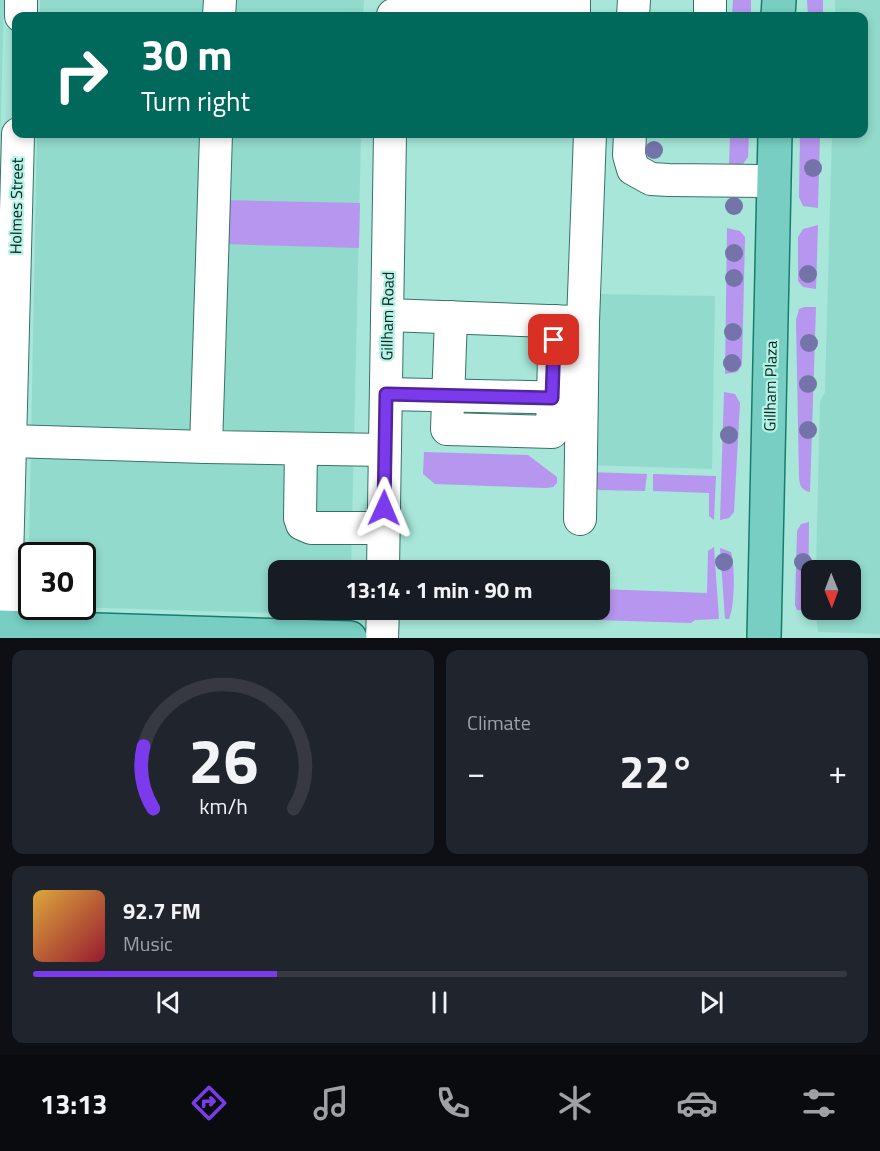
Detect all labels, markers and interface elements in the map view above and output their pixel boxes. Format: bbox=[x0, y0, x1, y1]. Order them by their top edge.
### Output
text: 30 m bbox=[141, 22, 233, 86]
icon: right bbox=[42, 36, 120, 114]
text: Turn right bbox=[141, 80, 250, 121]
street label: Holmes Street bbox=[3, 157, 29, 254]
street label: Gillham Road bbox=[374, 271, 400, 361]
pin bbox=[528, 314, 579, 365]
icon: arrive bbox=[537, 323, 570, 356]
street label: Gillham Plaza bbox=[757, 340, 783, 432]
position arrow bbox=[352, 476, 416, 540]
speed limit sign: 30 bbox=[18, 542, 96, 620]
north arrow bbox=[801, 560, 861, 620]
map controls bbox=[801, 560, 861, 620]
text: 13:14 · 1 min · 90 m bbox=[346, 573, 532, 607]
text: Climate bbox=[467, 707, 531, 738]
text: 26 bbox=[188, 712, 258, 807]
text: 22° bbox=[619, 737, 695, 805]
text: − bbox=[467, 747, 485, 797]
text: + bbox=[829, 747, 847, 797]
text: km/h bbox=[199, 790, 247, 822]
text: 92.7 FM bbox=[123, 894, 201, 928]
text: Music bbox=[123, 928, 173, 959]
icon: previous bbox=[152, 986, 185, 1019]
icon: pause bbox=[423, 986, 456, 1019]
icon: next bbox=[695, 986, 728, 1019]
icon: directions bbox=[188, 1082, 230, 1124]
icon: music bbox=[310, 1082, 352, 1124]
icon: phone bbox=[432, 1082, 474, 1124]
icon: climate bbox=[554, 1082, 596, 1124]
icon: car bbox=[676, 1082, 718, 1124]
icon: filters bbox=[798, 1082, 840, 1124]
text: 13:13 bbox=[40, 1083, 107, 1124]

